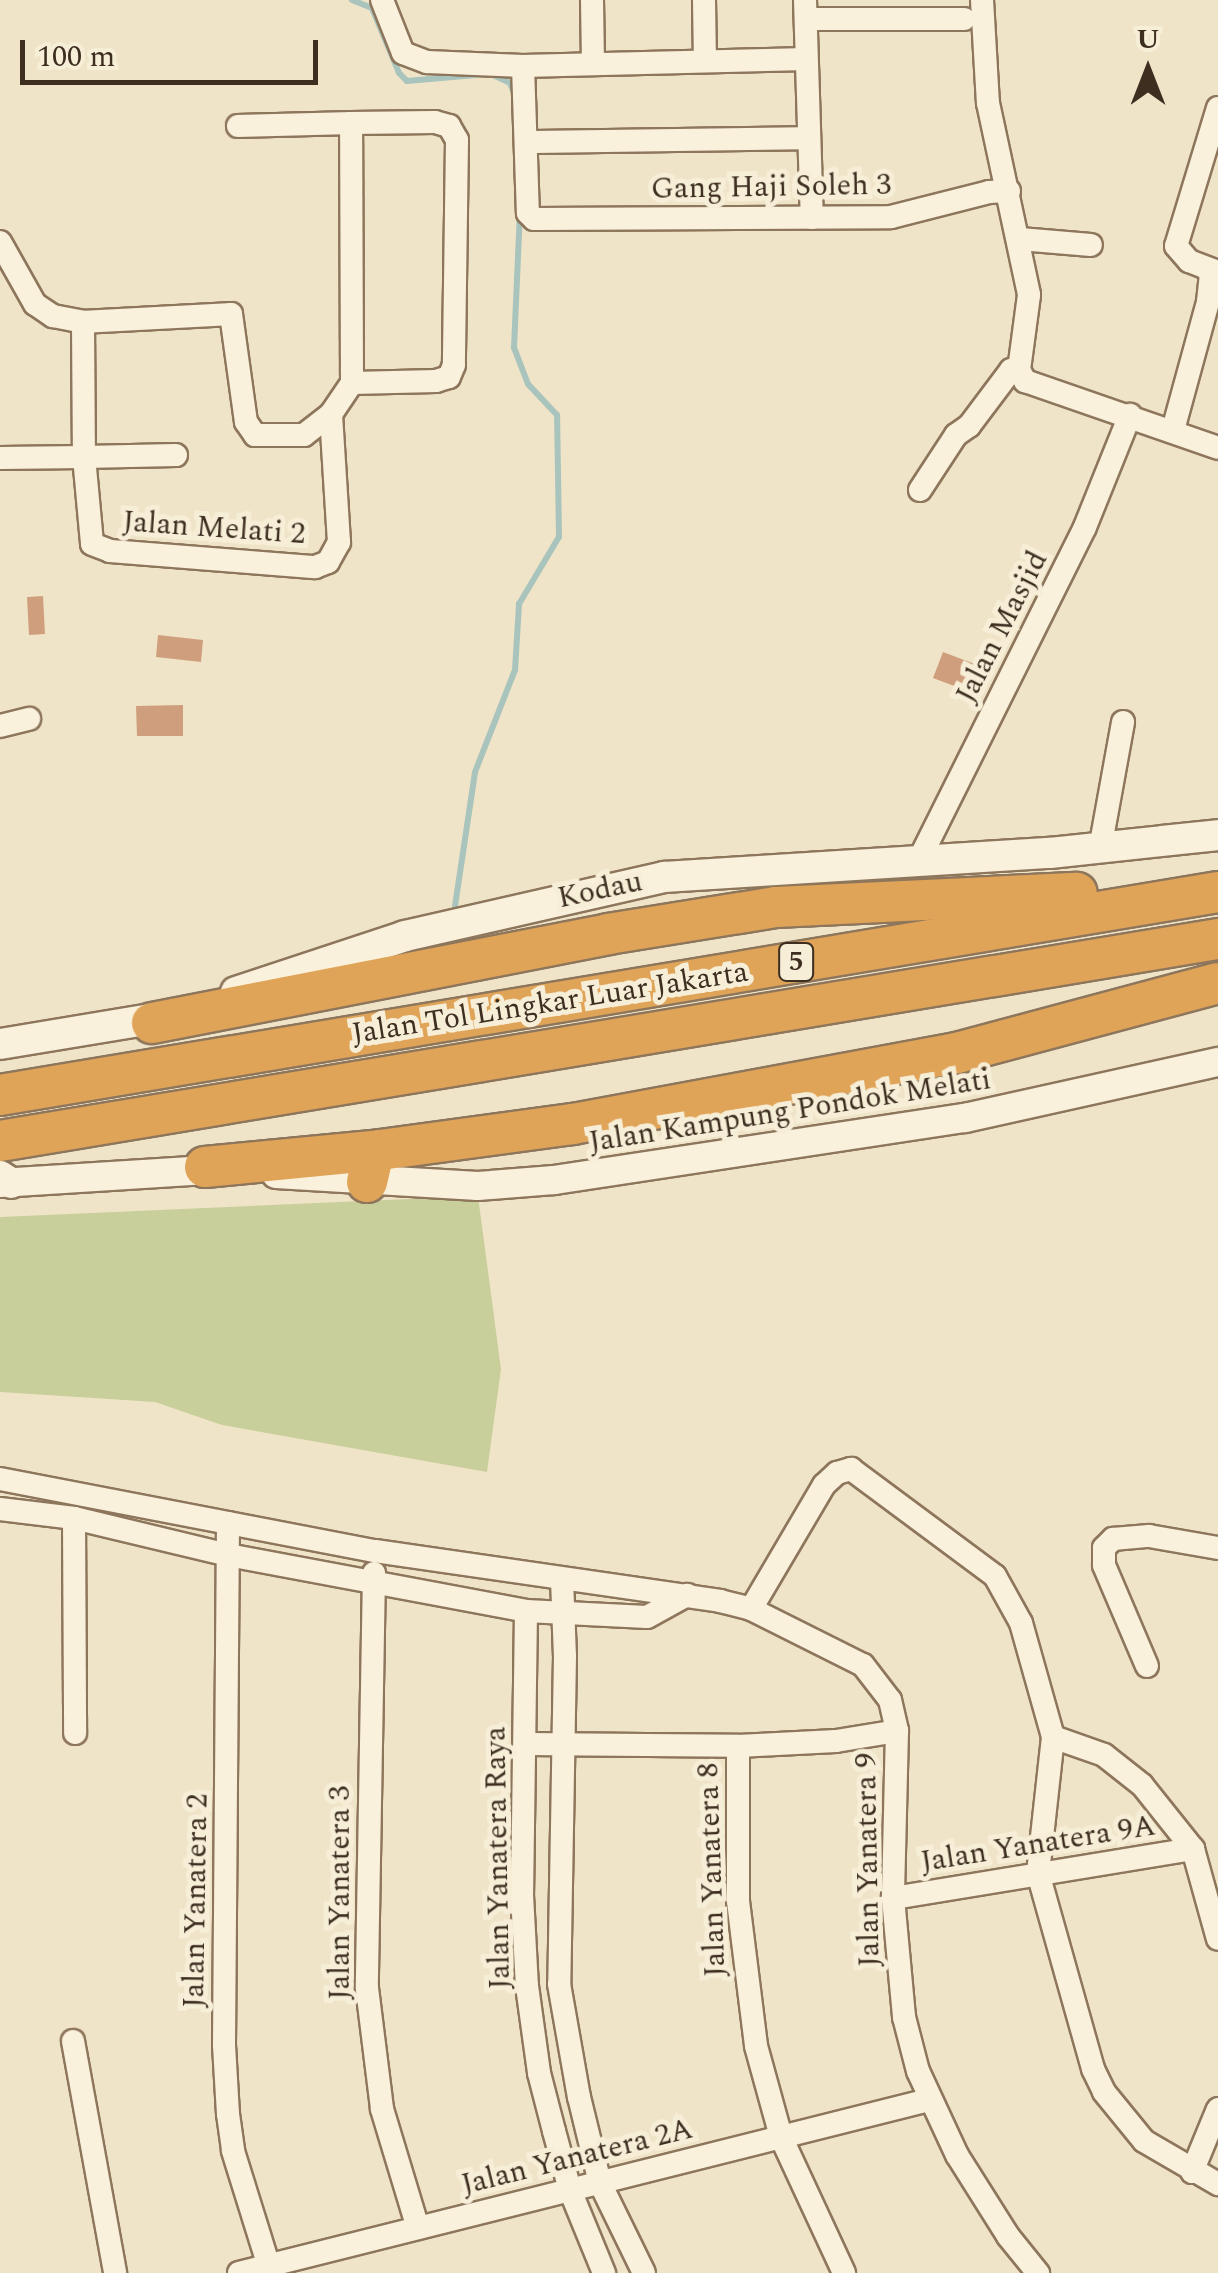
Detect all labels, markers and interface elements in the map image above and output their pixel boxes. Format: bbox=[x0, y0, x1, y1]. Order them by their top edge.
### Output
text: U bbox=[1136, 18, 1160, 61]
scale bar bbox=[25, 20, 322, 82]
north arrow bbox=[1098, 20, 1198, 120]
text: 100 m bbox=[37, 34, 115, 80]
street label: Gang Haji Soleh 3 bbox=[651, 167, 891, 207]
street label: Jalan Melati 2 bbox=[121, 504, 307, 552]
street label: Jalan Masjid bbox=[948, 545, 1056, 709]
street label: Kodau bbox=[554, 863, 646, 917]
road number: 5 bbox=[776, 939, 816, 985]
street label: Jalan Tol Lingkar Luar Jakarta bbox=[349, 954, 751, 1052]
street label: Jalan Kampung Pondok Melati bbox=[586, 1061, 994, 1161]
street label: Jalan Yanatera Raya bbox=[478, 1726, 518, 1990]
street label: Jalan Yanatera 9 bbox=[848, 1753, 888, 1967]
street label: Jalan Yanatera 8 bbox=[690, 1762, 734, 1978]
street label: Jalan Yanatera 3 bbox=[322, 1786, 358, 2000]
street label: Jalan Yanatera 2 bbox=[176, 1794, 216, 2008]
street label: Jalan Yanatera 9A bbox=[918, 1808, 1158, 1880]
street label: Jalan Yanatera 2A bbox=[458, 2111, 696, 2203]

